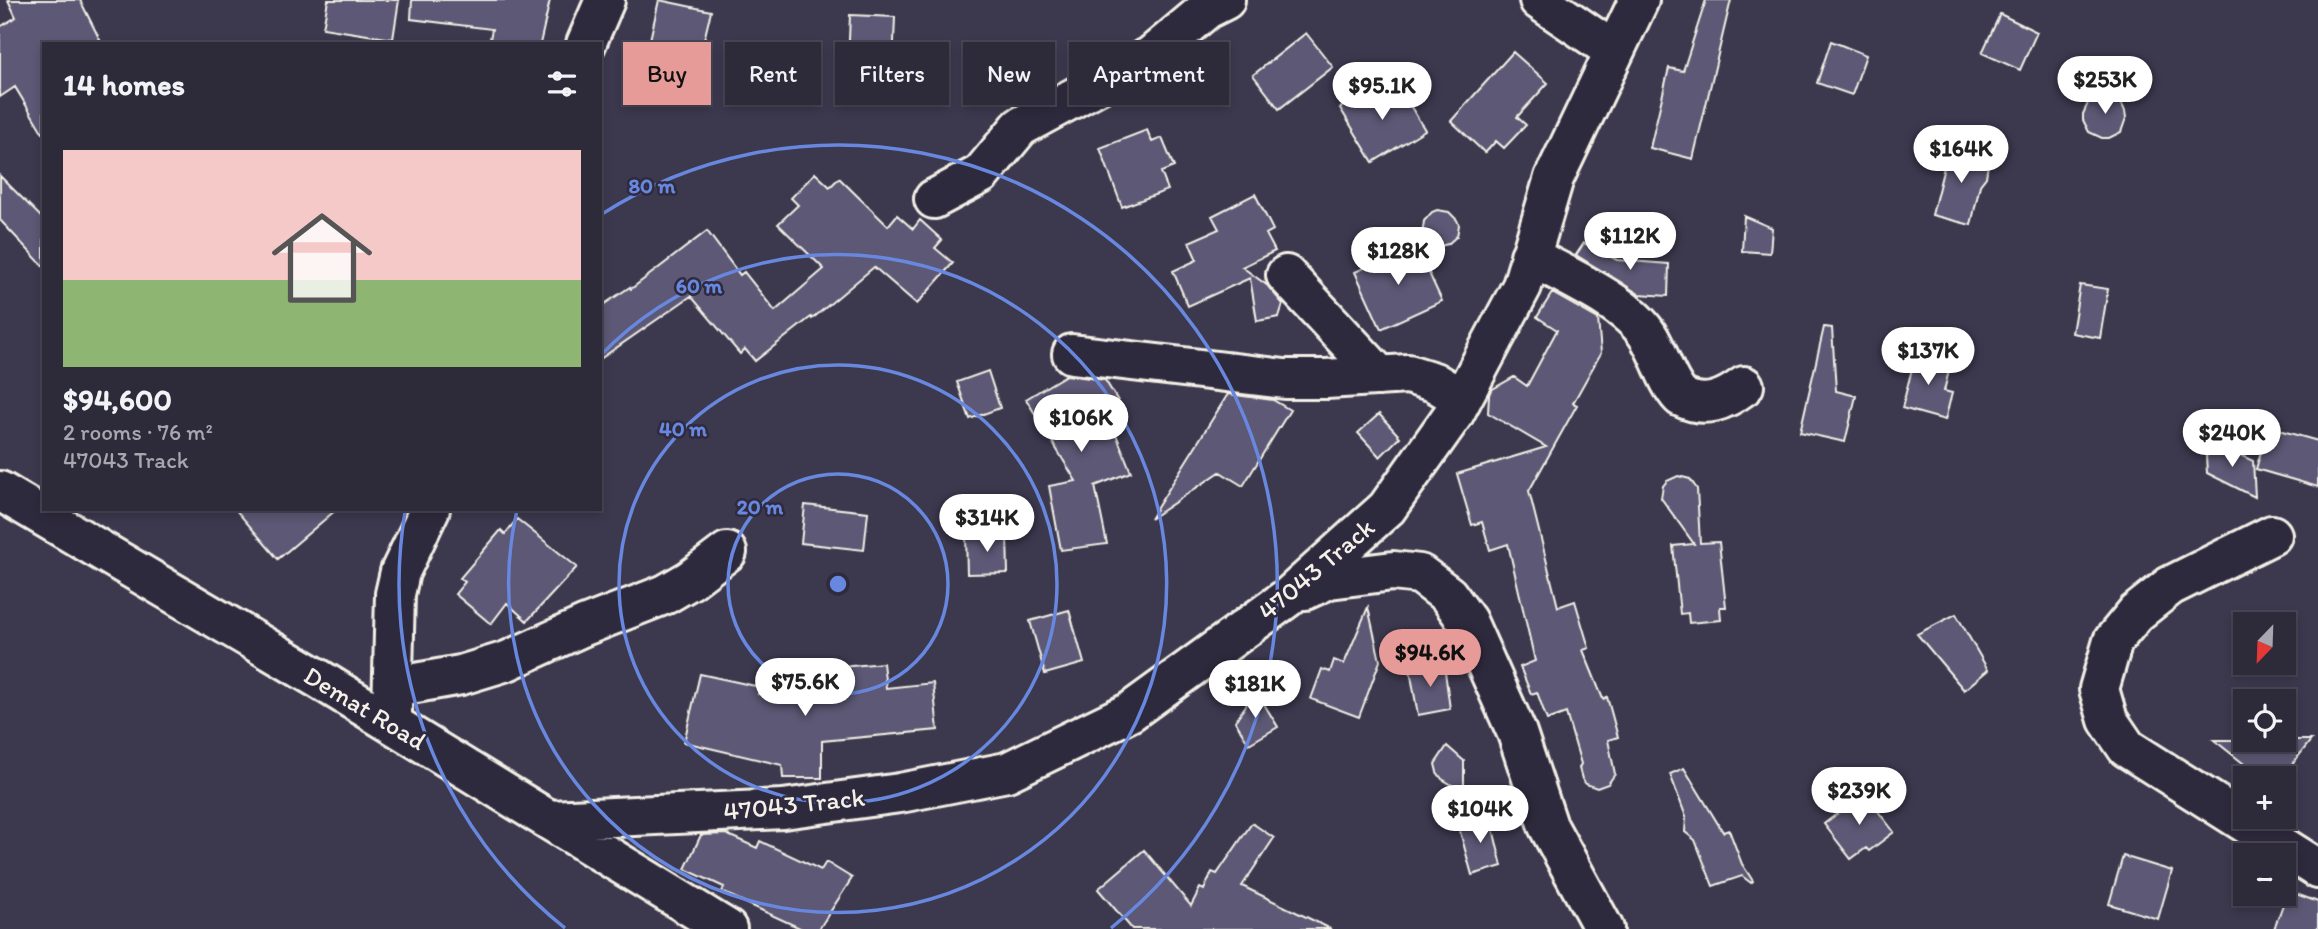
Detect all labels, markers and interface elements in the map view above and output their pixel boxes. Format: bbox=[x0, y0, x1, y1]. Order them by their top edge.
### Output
chip: Buy bbox=[623, 42, 711, 105]
chip: Rent bbox=[725, 42, 821, 105]
chip: Filters bbox=[835, 42, 949, 105]
chip: New bbox=[963, 42, 1055, 105]
chip: Apartment bbox=[1069, 42, 1229, 105]
pin: $253K bbox=[2056, 57, 2154, 116]
pin: $95.1K bbox=[1325, 62, 1439, 122]
icon: filters bbox=[543, 65, 581, 103]
text: $253K bbox=[2073, 65, 2137, 93]
text: 14 homes bbox=[63, 66, 185, 103]
text: $95.1K bbox=[1349, 71, 1415, 99]
pin: $164K bbox=[1912, 125, 2010, 185]
text: $164K bbox=[1929, 134, 1993, 162]
text: 80 m bbox=[629, 173, 676, 198]
icon: home bbox=[259, 195, 385, 321]
pin: $112K bbox=[1581, 212, 1679, 272]
text: $112K bbox=[1600, 221, 1660, 249]
pin: $128K bbox=[1349, 228, 1447, 287]
text: $128K bbox=[1367, 236, 1429, 264]
text: 60 m bbox=[676, 273, 723, 298]
pin: $137K bbox=[1879, 328, 1977, 387]
text: $137K bbox=[1898, 336, 1958, 364]
text: $94,600 bbox=[63, 381, 172, 418]
pin: $106K bbox=[1032, 394, 1130, 454]
text: $106K bbox=[1049, 403, 1113, 431]
pin: $240K bbox=[2183, 410, 2281, 469]
text: 40 m bbox=[659, 416, 707, 441]
text: 2 rooms · 76 m² bbox=[63, 418, 213, 446]
text: $240K bbox=[2199, 418, 2265, 446]
text: 47043 Track bbox=[63, 446, 189, 474]
text: 20 m bbox=[737, 494, 784, 519]
pin: $314K bbox=[938, 494, 1036, 554]
text: $314K bbox=[955, 503, 1019, 531]
street label: 47043 Track bbox=[1251, 511, 1381, 627]
centre of rings bbox=[826, 572, 850, 596]
north arrow bbox=[2233, 612, 2296, 676]
map controls bbox=[2233, 612, 2296, 906]
pin: $94.6K bbox=[1373, 630, 1487, 689]
text: $94.6K bbox=[1395, 638, 1465, 666]
pin: $75.6K bbox=[748, 658, 862, 718]
street label: Demat Road bbox=[298, 659, 432, 757]
pin: $181K bbox=[1206, 660, 1304, 720]
text: $75.6K bbox=[771, 667, 839, 695]
text: $181K bbox=[1225, 669, 1285, 697]
button: locate bbox=[2233, 689, 2296, 752]
button: + bbox=[2233, 766, 2296, 829]
pin: $239K bbox=[1810, 768, 1908, 827]
text: $239K bbox=[1827, 776, 1891, 804]
street label: 47043 Track bbox=[722, 781, 867, 827]
pin: $104K bbox=[1431, 786, 1529, 845]
text: $104K bbox=[1447, 794, 1513, 822]
button: − bbox=[2233, 843, 2296, 906]

